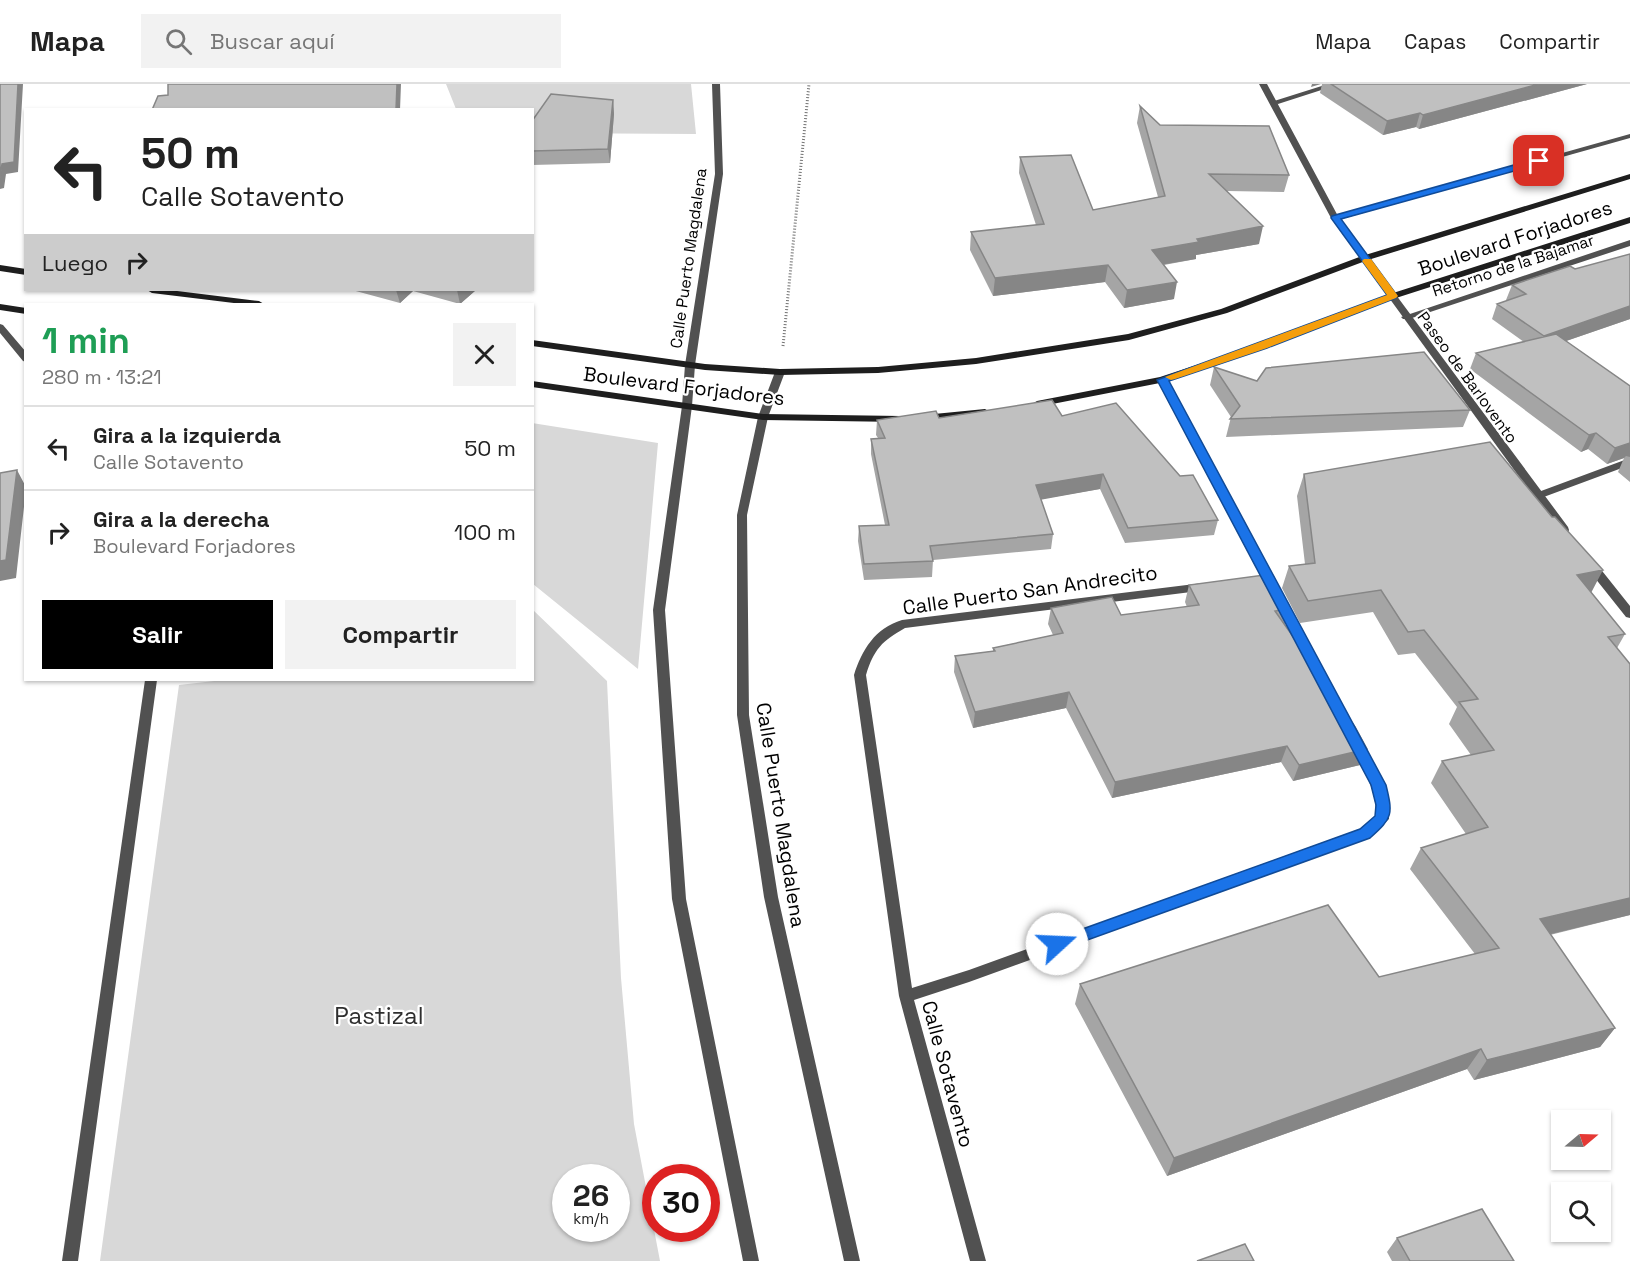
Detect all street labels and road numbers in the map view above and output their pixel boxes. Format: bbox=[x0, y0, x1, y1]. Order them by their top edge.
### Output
street label: Calle Puerto Magdalena bbox=[665, 167, 712, 350]
street label: Boulevard Forjadores bbox=[1415, 194, 1615, 282]
street label: Retorno de la Bajamar bbox=[1429, 229, 1597, 302]
street label: Paseo de Barlovento bbox=[1413, 307, 1523, 447]
street label: Boulevard Forjadores bbox=[582, 361, 786, 411]
street label: Calle Puerto San Andrecito bbox=[901, 559, 1159, 621]
street label: Calle Puerto Magdalena bbox=[750, 701, 812, 929]
street label: Calle Sotavento bbox=[916, 998, 980, 1150]

